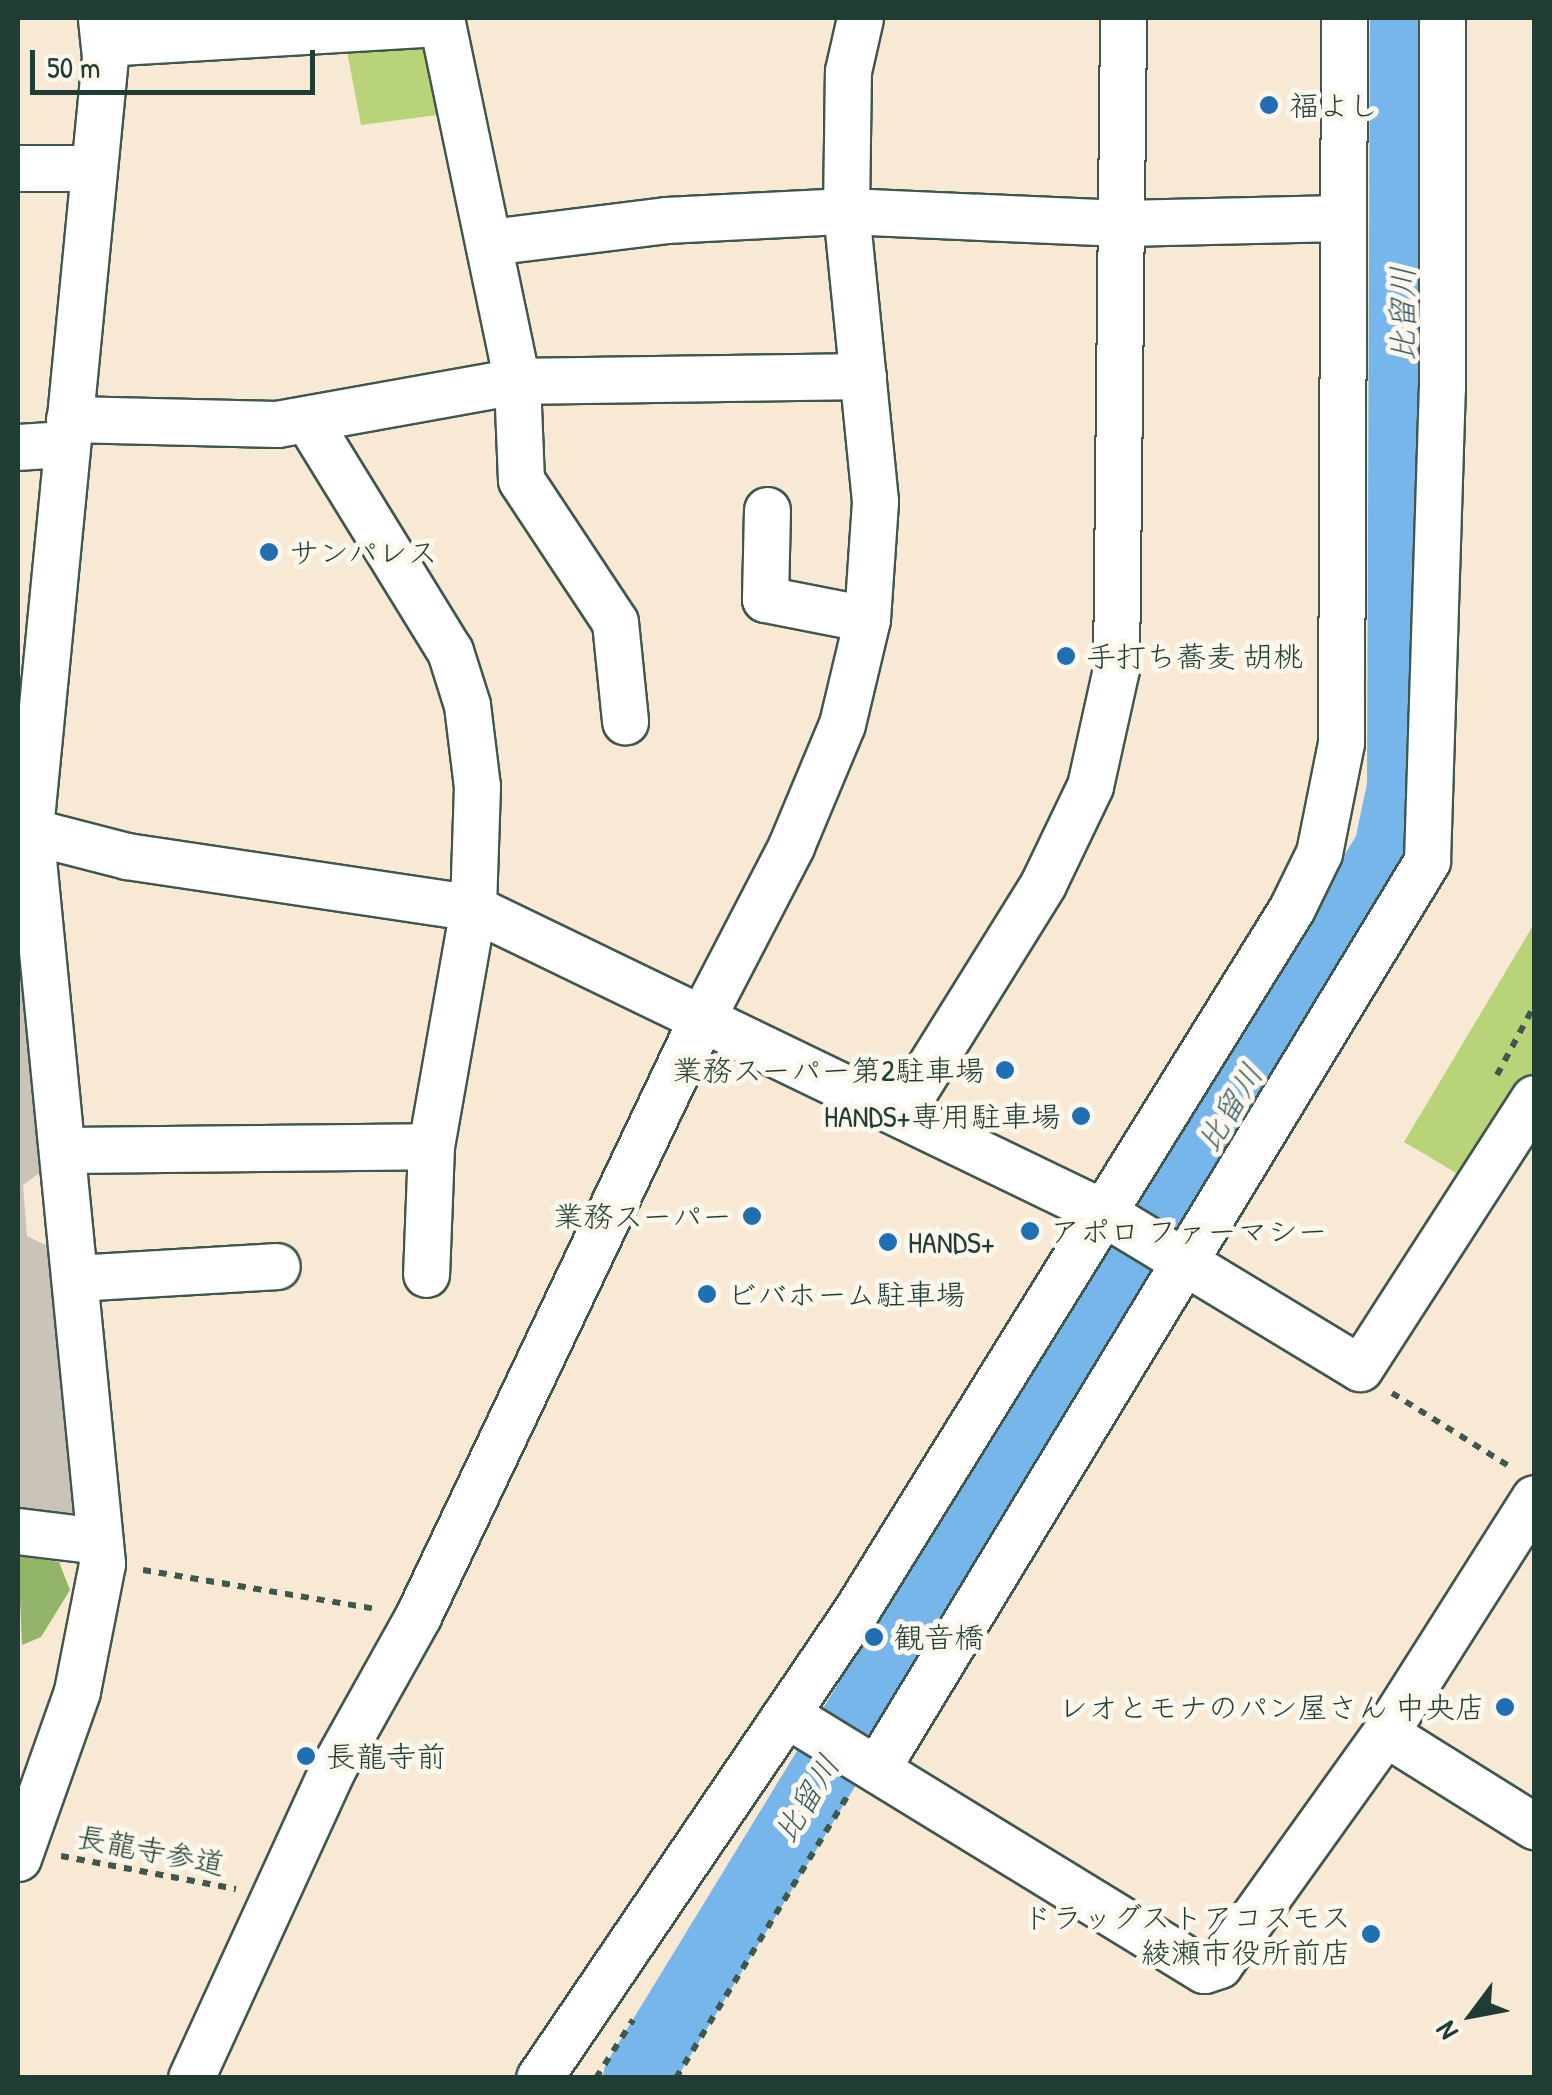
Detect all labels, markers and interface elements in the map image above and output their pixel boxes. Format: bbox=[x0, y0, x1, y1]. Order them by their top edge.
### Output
scale bar bbox=[35, 30, 320, 92]
text: 50 m bbox=[47, 47, 100, 87]
place label: 福よし bbox=[1289, 87, 1379, 123]
marker: 福よし bbox=[1258, 94, 1280, 116]
water label: 比留川 bbox=[1384, 266, 1422, 362]
place label: サンパレス bbox=[289, 534, 439, 570]
marker: サンパレス bbox=[258, 541, 280, 563]
place label: 手打ち蕎麦 胡桃 bbox=[1086, 638, 1303, 674]
marker: 手打ち蕎麦 胡桃 bbox=[1055, 645, 1077, 667]
place label: 業務スーパー第2駐車場 bbox=[672, 1052, 985, 1088]
water label: 比留川 bbox=[1189, 1057, 1271, 1159]
marker: 業務スーパー第2駐車場 bbox=[994, 1059, 1016, 1081]
place label: HANDS+専用駐車場 bbox=[824, 1098, 1061, 1134]
marker: HANDS+専用駐車場 bbox=[1070, 1105, 1092, 1127]
place label: 業務スーパー bbox=[553, 1198, 732, 1234]
marker: 業務スーパー bbox=[741, 1205, 763, 1227]
place label: アポロ ファーマシー bbox=[1050, 1213, 1327, 1249]
marker: アポロ ファーマシー bbox=[1019, 1220, 1041, 1242]
place label: HANDS+ bbox=[908, 1224, 995, 1260]
marker: HANDS+ bbox=[877, 1231, 899, 1253]
place label: ビバホーム駐車場 bbox=[727, 1276, 967, 1312]
marker: ビバホーム駐車場 bbox=[696, 1283, 718, 1305]
place label: 観音橋 bbox=[894, 1619, 984, 1655]
marker: 観音橋 bbox=[863, 1626, 885, 1648]
place label: レオとモナのパン屋さん 中央店 bbox=[1058, 1689, 1485, 1725]
marker: レオとモナのパン屋さん 中央店 bbox=[1494, 1696, 1516, 1718]
place label: 長龍寺前 bbox=[326, 1738, 446, 1774]
marker: 長龍寺前 bbox=[295, 1745, 317, 1767]
water label: 比留川 bbox=[766, 1748, 848, 1850]
street label: 長龍寺参道 bbox=[74, 1818, 228, 1882]
place label: ドラッグストアコスモス 綾瀬市役所前店 bbox=[1021, 1899, 1351, 1970]
marker: ドラッグストアコスモス 綾瀬市役所前店 bbox=[1360, 1923, 1382, 1945]
north arrow bbox=[1422, 1965, 1522, 2065]
text: N bbox=[1426, 2015, 1467, 2047]

